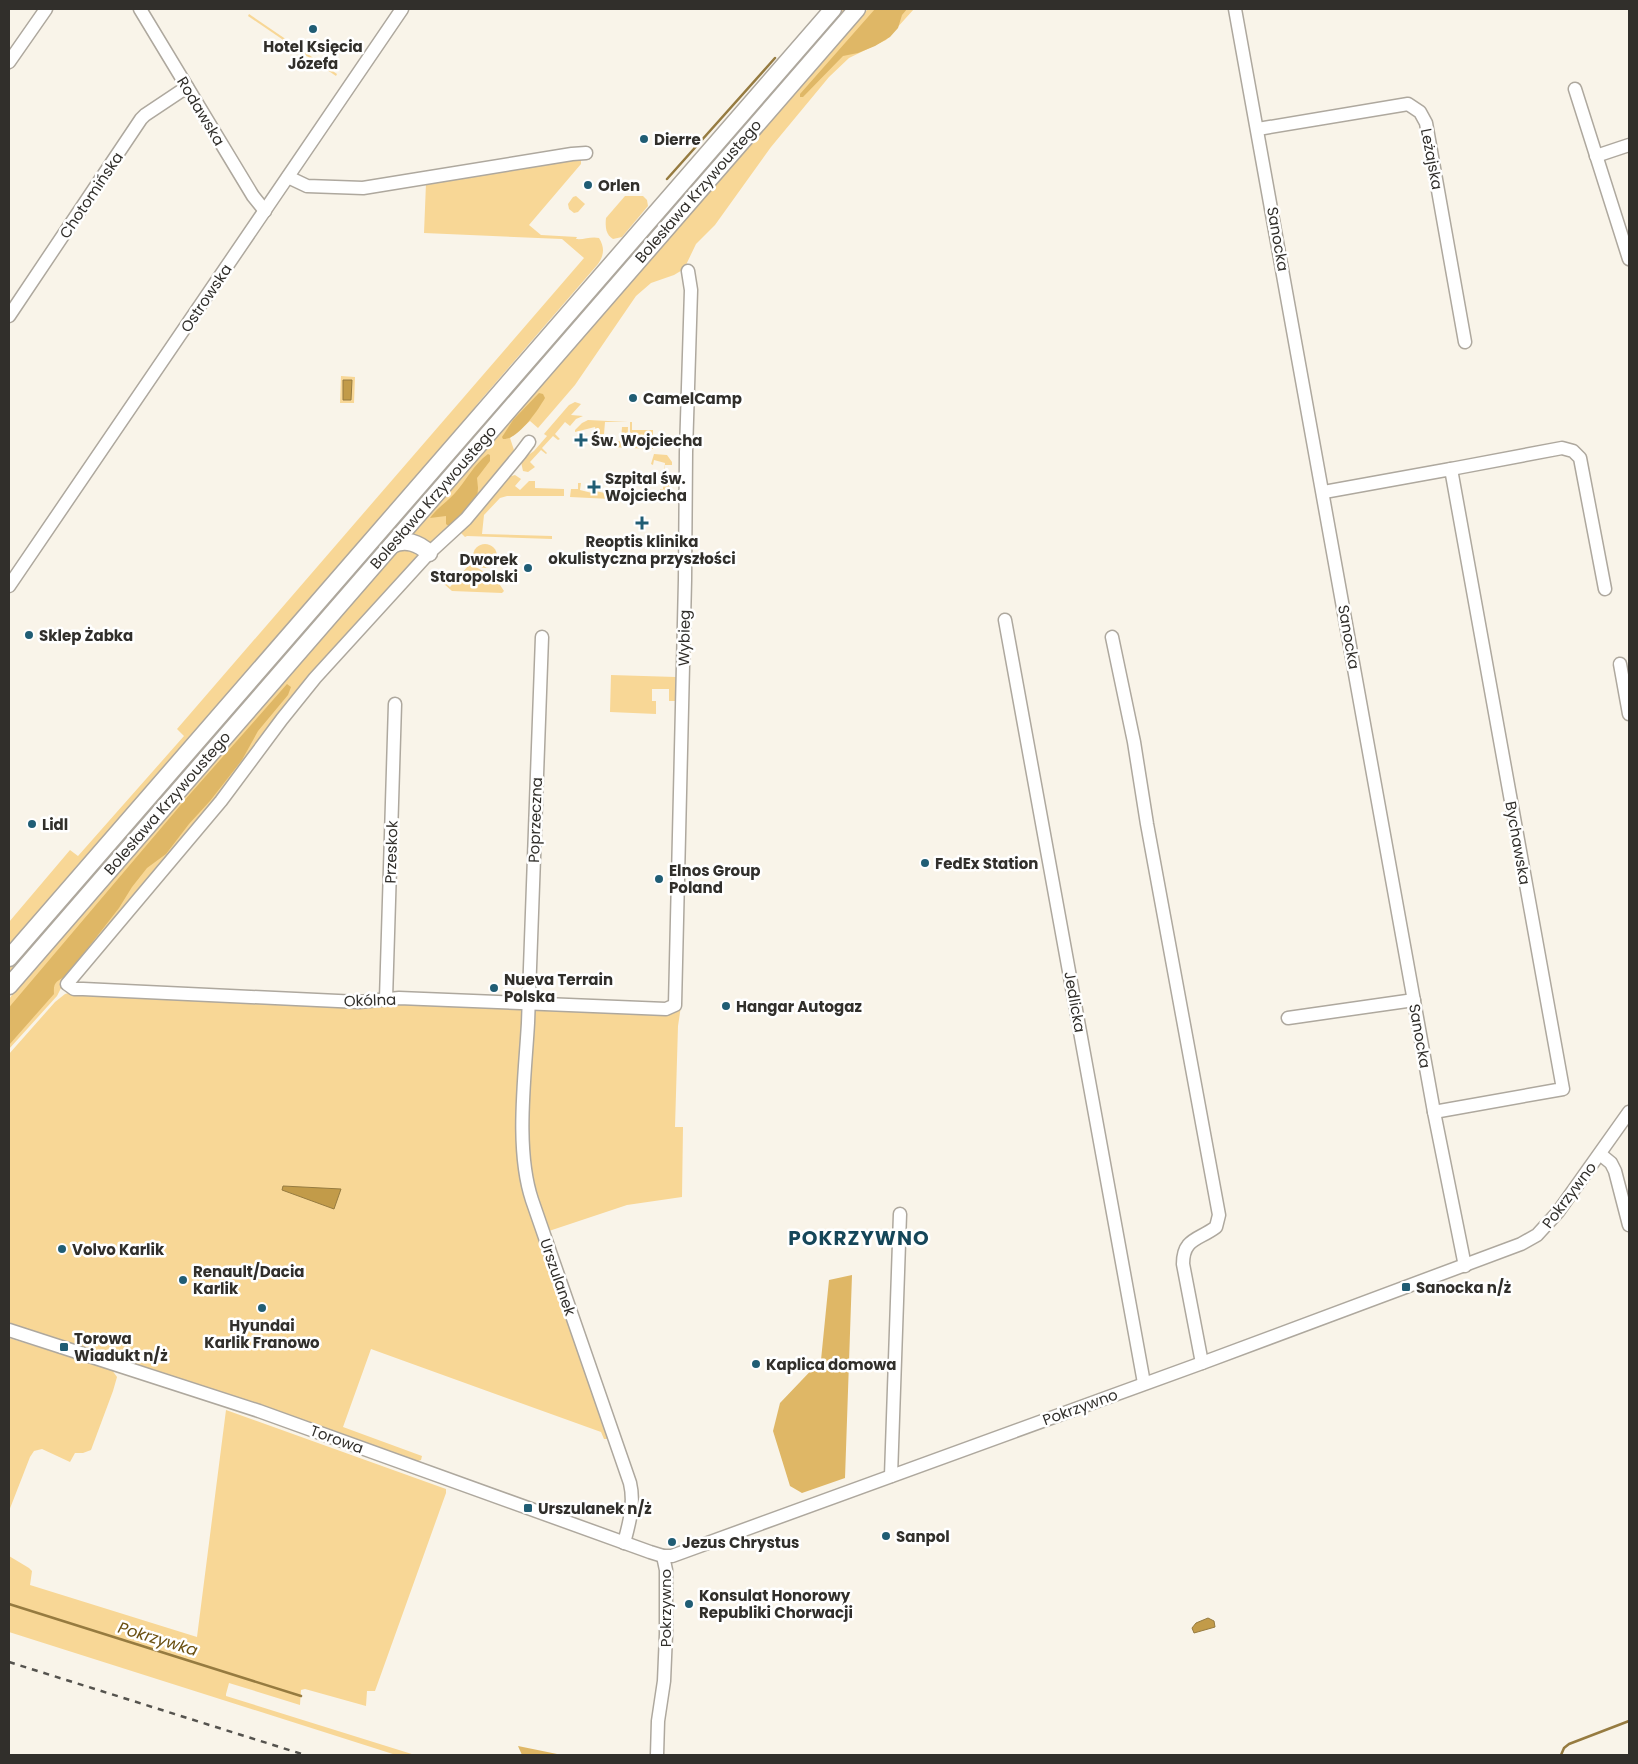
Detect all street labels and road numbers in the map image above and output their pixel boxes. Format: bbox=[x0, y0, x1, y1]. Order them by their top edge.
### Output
street label: Rodawska bbox=[172, 73, 230, 149]
street label: Bolesława Krzywoustego bbox=[630, 115, 766, 267]
street label: Leżajska bbox=[1416, 126, 1448, 192]
street label: Chotomińska bbox=[54, 148, 128, 242]
street label: Sanocka bbox=[1262, 205, 1294, 273]
street label: Ostrowska bbox=[175, 260, 237, 336]
street label: Bolesława Krzywoustego bbox=[365, 421, 501, 573]
street label: Sanocka bbox=[1333, 603, 1365, 671]
street label: Wybieg bbox=[673, 610, 695, 666]
street label: Bolesława Krzywoustego bbox=[99, 727, 235, 879]
street label: Poprzeczna bbox=[523, 777, 547, 863]
street label: Bychawska bbox=[1500, 800, 1536, 886]
street label: Przeskok bbox=[379, 820, 403, 884]
street label: Jedlicka bbox=[1059, 970, 1091, 1034]
street label: Okólna bbox=[343, 989, 397, 1011]
street label: Sanocka bbox=[1404, 1002, 1436, 1070]
street label: Pokrzywno bbox=[1537, 1157, 1601, 1233]
street label: Urszulanek bbox=[535, 1236, 581, 1319]
street label: Pokrzywno bbox=[1040, 1384, 1120, 1430]
street label: Torowa bbox=[307, 1420, 367, 1458]
street label: Pokrzywno bbox=[655, 1569, 676, 1647]

